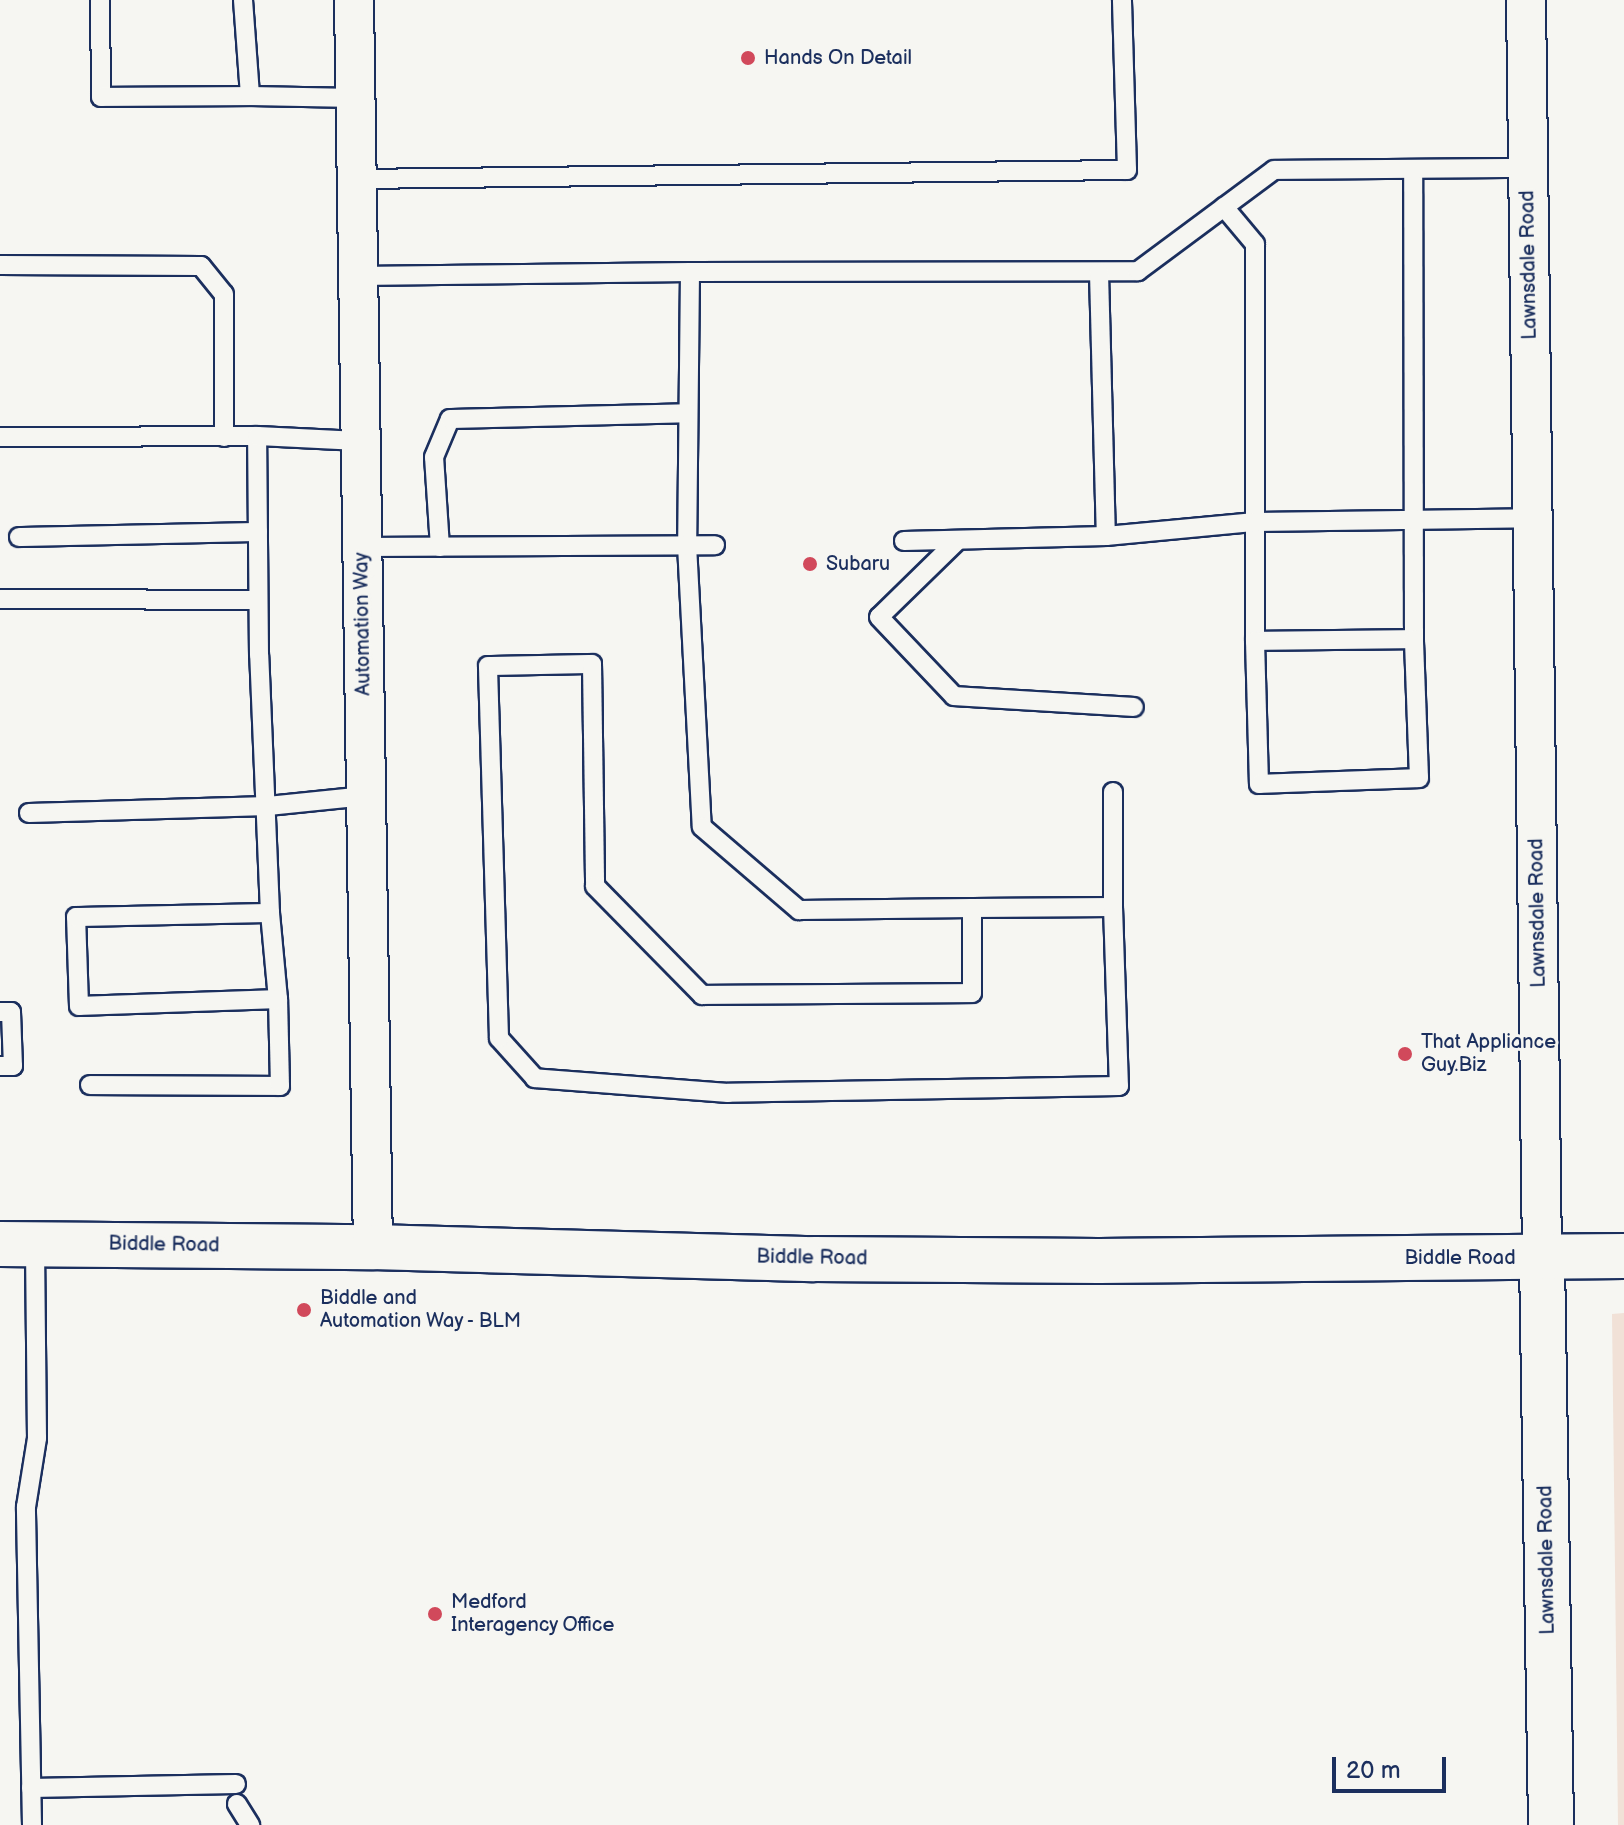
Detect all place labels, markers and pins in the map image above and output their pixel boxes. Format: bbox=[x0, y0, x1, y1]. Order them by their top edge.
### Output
place label: Hands On Detail bbox=[764, 46, 912, 70]
marker: Hands On Detail bbox=[739, 49, 757, 67]
place label: Subaru bbox=[826, 552, 890, 576]
marker: Subaru bbox=[801, 555, 819, 573]
place label: That Appliance Guy.Biz bbox=[1421, 1030, 1556, 1077]
marker: That Appliance Guy.Biz bbox=[1396, 1045, 1414, 1063]
place label: Biddle and Automation Way - BLM bbox=[320, 1286, 525, 1333]
marker: Biddle and Automation Way - BLM bbox=[295, 1301, 313, 1319]
place label: Medford Interagency Office bbox=[451, 1590, 616, 1637]
marker: Medford Interagency Office bbox=[426, 1605, 444, 1623]

